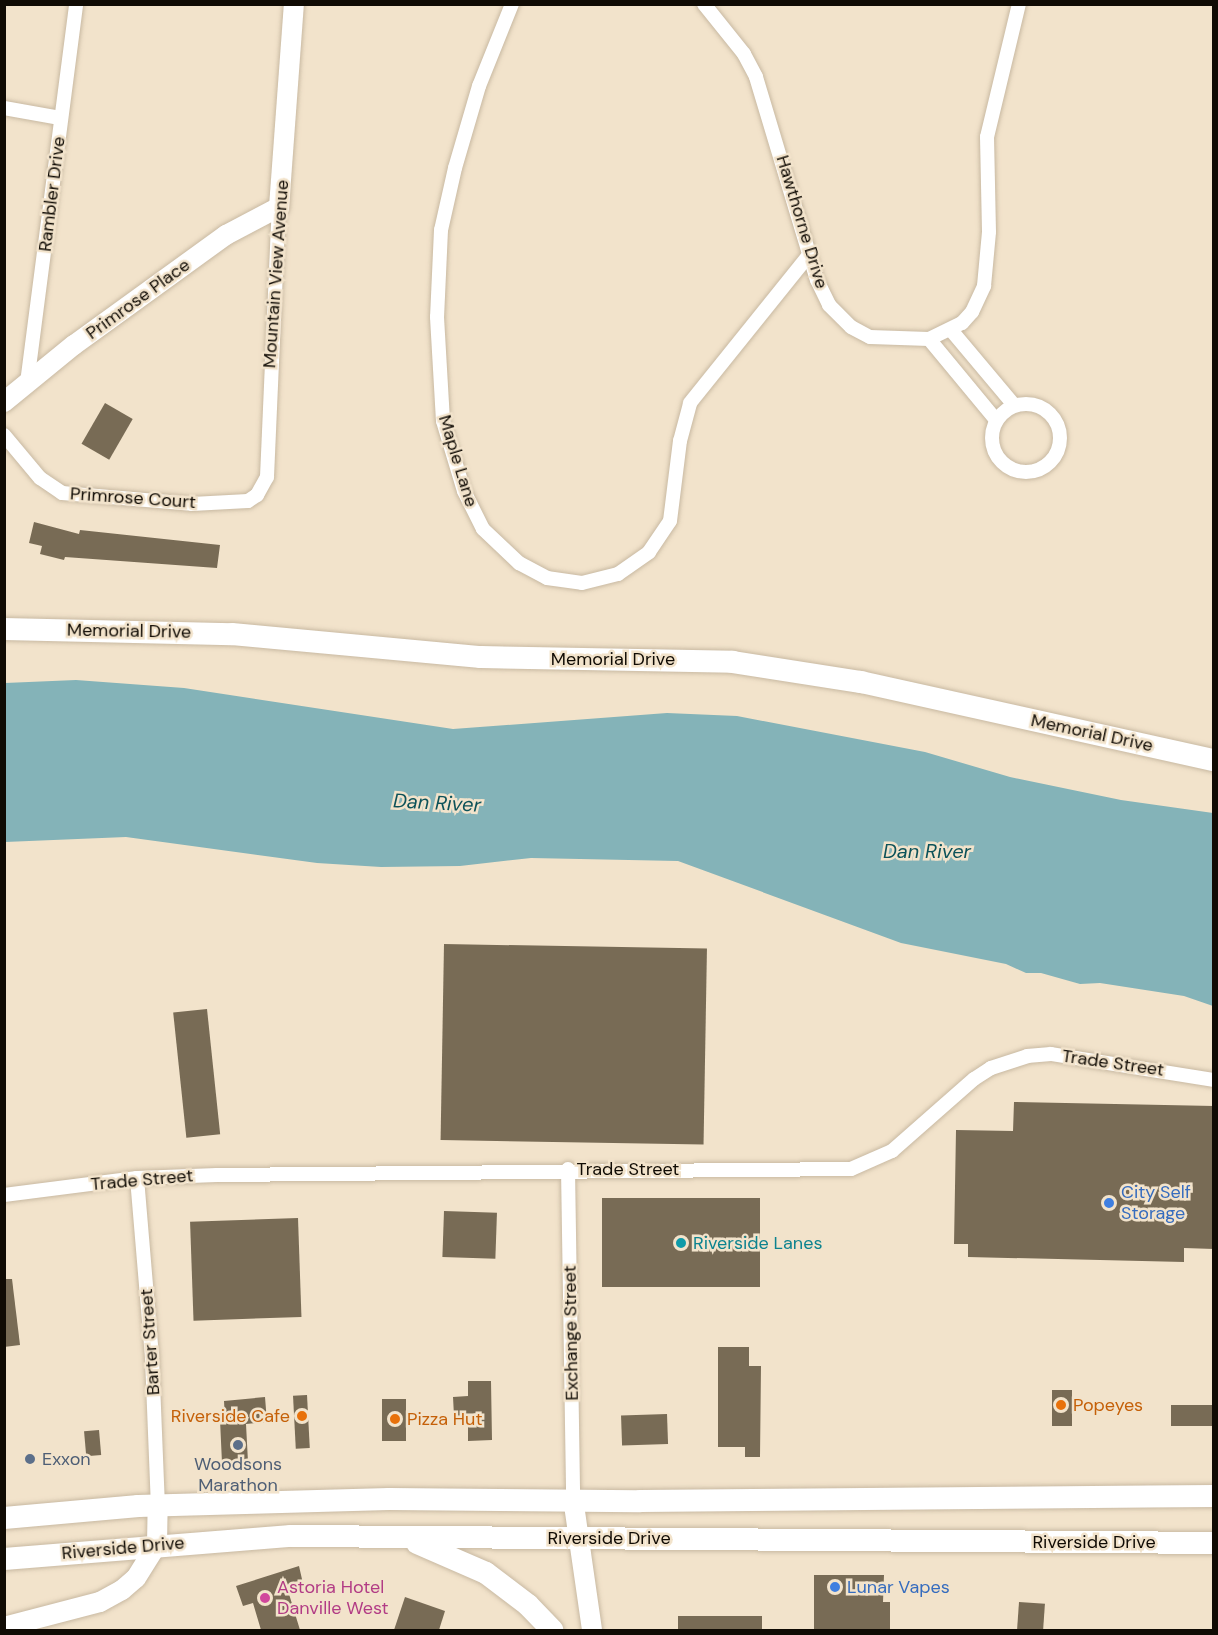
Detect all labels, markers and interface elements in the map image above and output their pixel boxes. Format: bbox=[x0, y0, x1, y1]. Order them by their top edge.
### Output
street label: Rambler Drive bbox=[34, 135, 70, 253]
street label: Hawthorne Drive bbox=[771, 153, 833, 291]
street label: Mountain View Avenue bbox=[259, 179, 293, 369]
street label: Primrose Place bbox=[82, 254, 194, 344]
street label: Maple Lane bbox=[434, 412, 482, 510]
street label: Primrose Court bbox=[69, 483, 197, 513]
street label: Memorial Drive bbox=[67, 619, 191, 643]
street label: Memorial Drive bbox=[551, 648, 675, 670]
street label: Memorial Drive bbox=[1029, 710, 1155, 756]
water label: Dan River bbox=[392, 789, 482, 817]
water label: Dan River bbox=[883, 839, 971, 863]
street label: Trade Street bbox=[1061, 1045, 1165, 1081]
street label: Trade Street bbox=[577, 1158, 679, 1180]
street label: Trade Street bbox=[90, 1165, 194, 1195]
place label: City Self Storage bbox=[1121, 1182, 1191, 1224]
marker: City Self Storage bbox=[1102, 1196, 1116, 1210]
place label: Riverside Lanes bbox=[693, 1232, 822, 1254]
marker: Riverside Lanes bbox=[674, 1236, 688, 1250]
street label: Exchange Street bbox=[559, 1265, 583, 1401]
street label: Barter Street bbox=[136, 1288, 164, 1396]
place label: Popeyes bbox=[1073, 1394, 1143, 1416]
marker: Popeyes bbox=[1054, 1398, 1068, 1412]
place label: Riverside Cafe bbox=[171, 1405, 290, 1427]
place label: Pizza Hut bbox=[407, 1408, 482, 1430]
marker: Riverside Cafe bbox=[295, 1409, 309, 1423]
marker: Pizza Hut bbox=[388, 1412, 402, 1426]
marker: Woodsons Marathon bbox=[231, 1438, 245, 1452]
place label: Exxon bbox=[42, 1448, 91, 1470]
marker: Exxon bbox=[23, 1452, 37, 1466]
place label: Woodsons Marathon bbox=[194, 1454, 282, 1496]
street label: Riverside Drive bbox=[547, 1527, 671, 1549]
street label: Riverside Drive bbox=[1032, 1531, 1156, 1553]
street label: Riverside Drive bbox=[61, 1532, 185, 1564]
place label: Lunar Vapes bbox=[847, 1576, 950, 1598]
place label: Astoria Hotel Danville West bbox=[277, 1577, 389, 1620]
marker: Lunar Vapes bbox=[828, 1580, 842, 1594]
marker: Astoria Hotel Danville West bbox=[258, 1591, 272, 1605]

